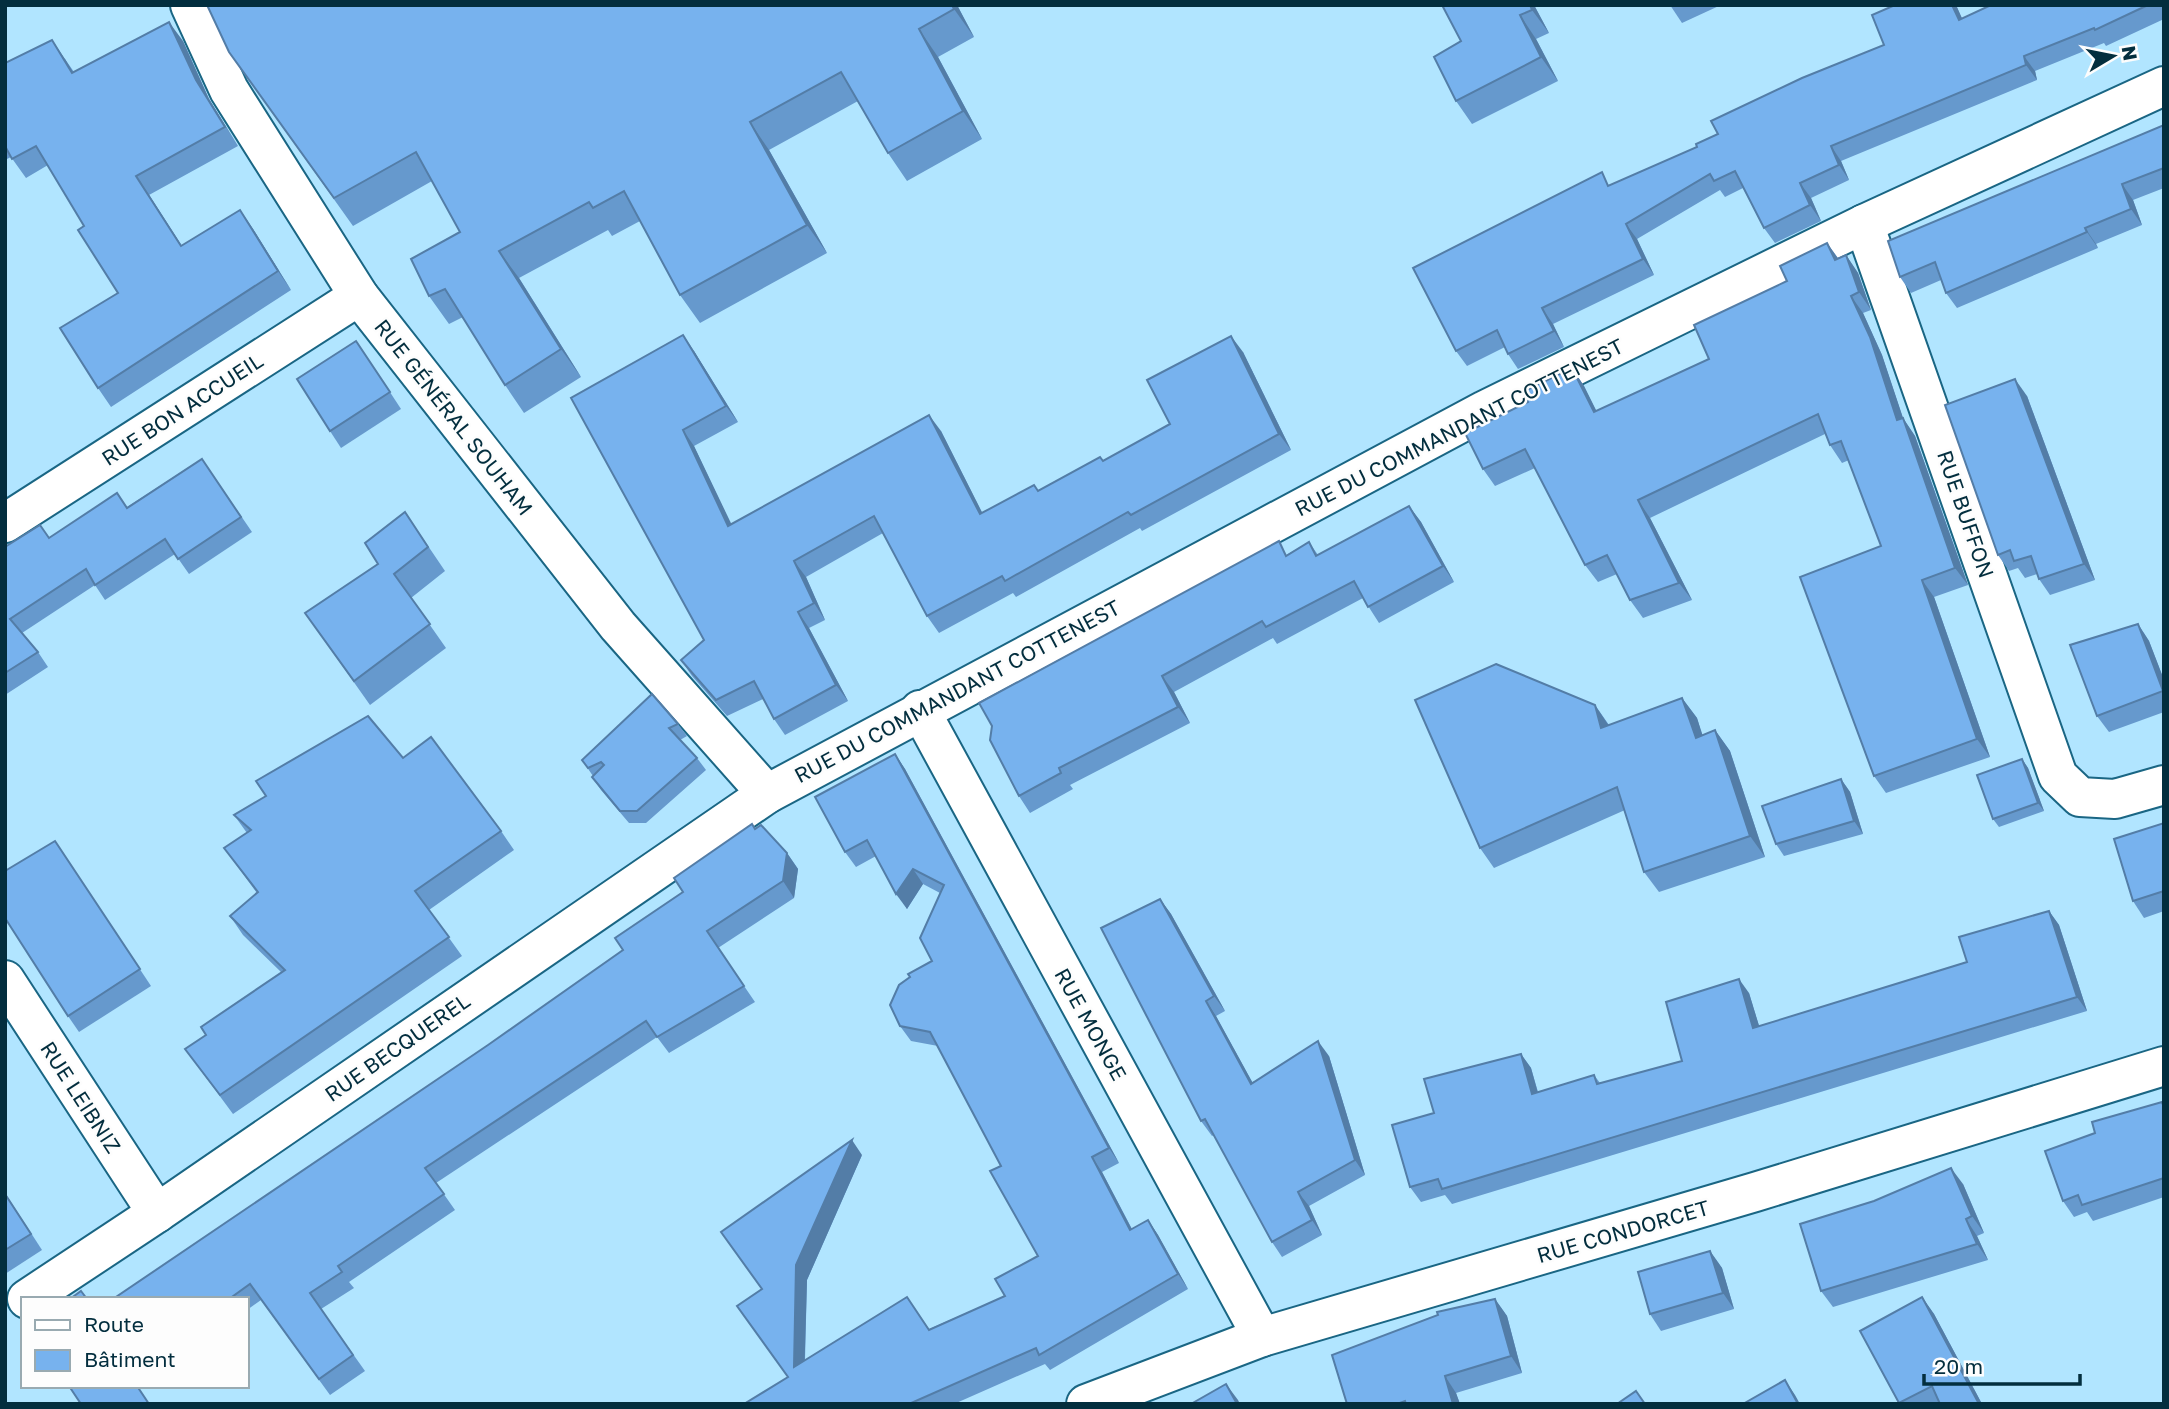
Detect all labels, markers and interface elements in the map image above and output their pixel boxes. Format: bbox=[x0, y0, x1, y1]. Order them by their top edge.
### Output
north arrow bbox=[2078, 21, 2148, 91]
text: N bbox=[2118, 44, 2143, 62]
street label: RUE GÉNÉRAL SOUHAM bbox=[369, 314, 539, 520]
street label: RUE DU COMMANDANT COTTENEST bbox=[1290, 332, 1628, 522]
street label: RUE BON ACCUEIL bbox=[96, 347, 268, 471]
street label: RUE BUFFON bbox=[1932, 447, 2000, 581]
street label: RUE DU COMMANDANT COTTENEST bbox=[790, 594, 1124, 788]
street label: RUE MONGE bbox=[1049, 963, 1133, 1085]
street label: RUE BECQUEREL bbox=[319, 987, 475, 1107]
street label: RUE LEIBNIZ bbox=[35, 1036, 127, 1158]
street label: RUE CONDORCET bbox=[1534, 1194, 1712, 1268]
legend bbox=[21, 1297, 248, 1388]
text: Route bbox=[84, 1311, 144, 1337]
scale bar bbox=[1924, 1342, 2080, 1386]
text: Bâtiment bbox=[84, 1346, 176, 1372]
text: 20 m bbox=[1934, 1353, 1983, 1379]

